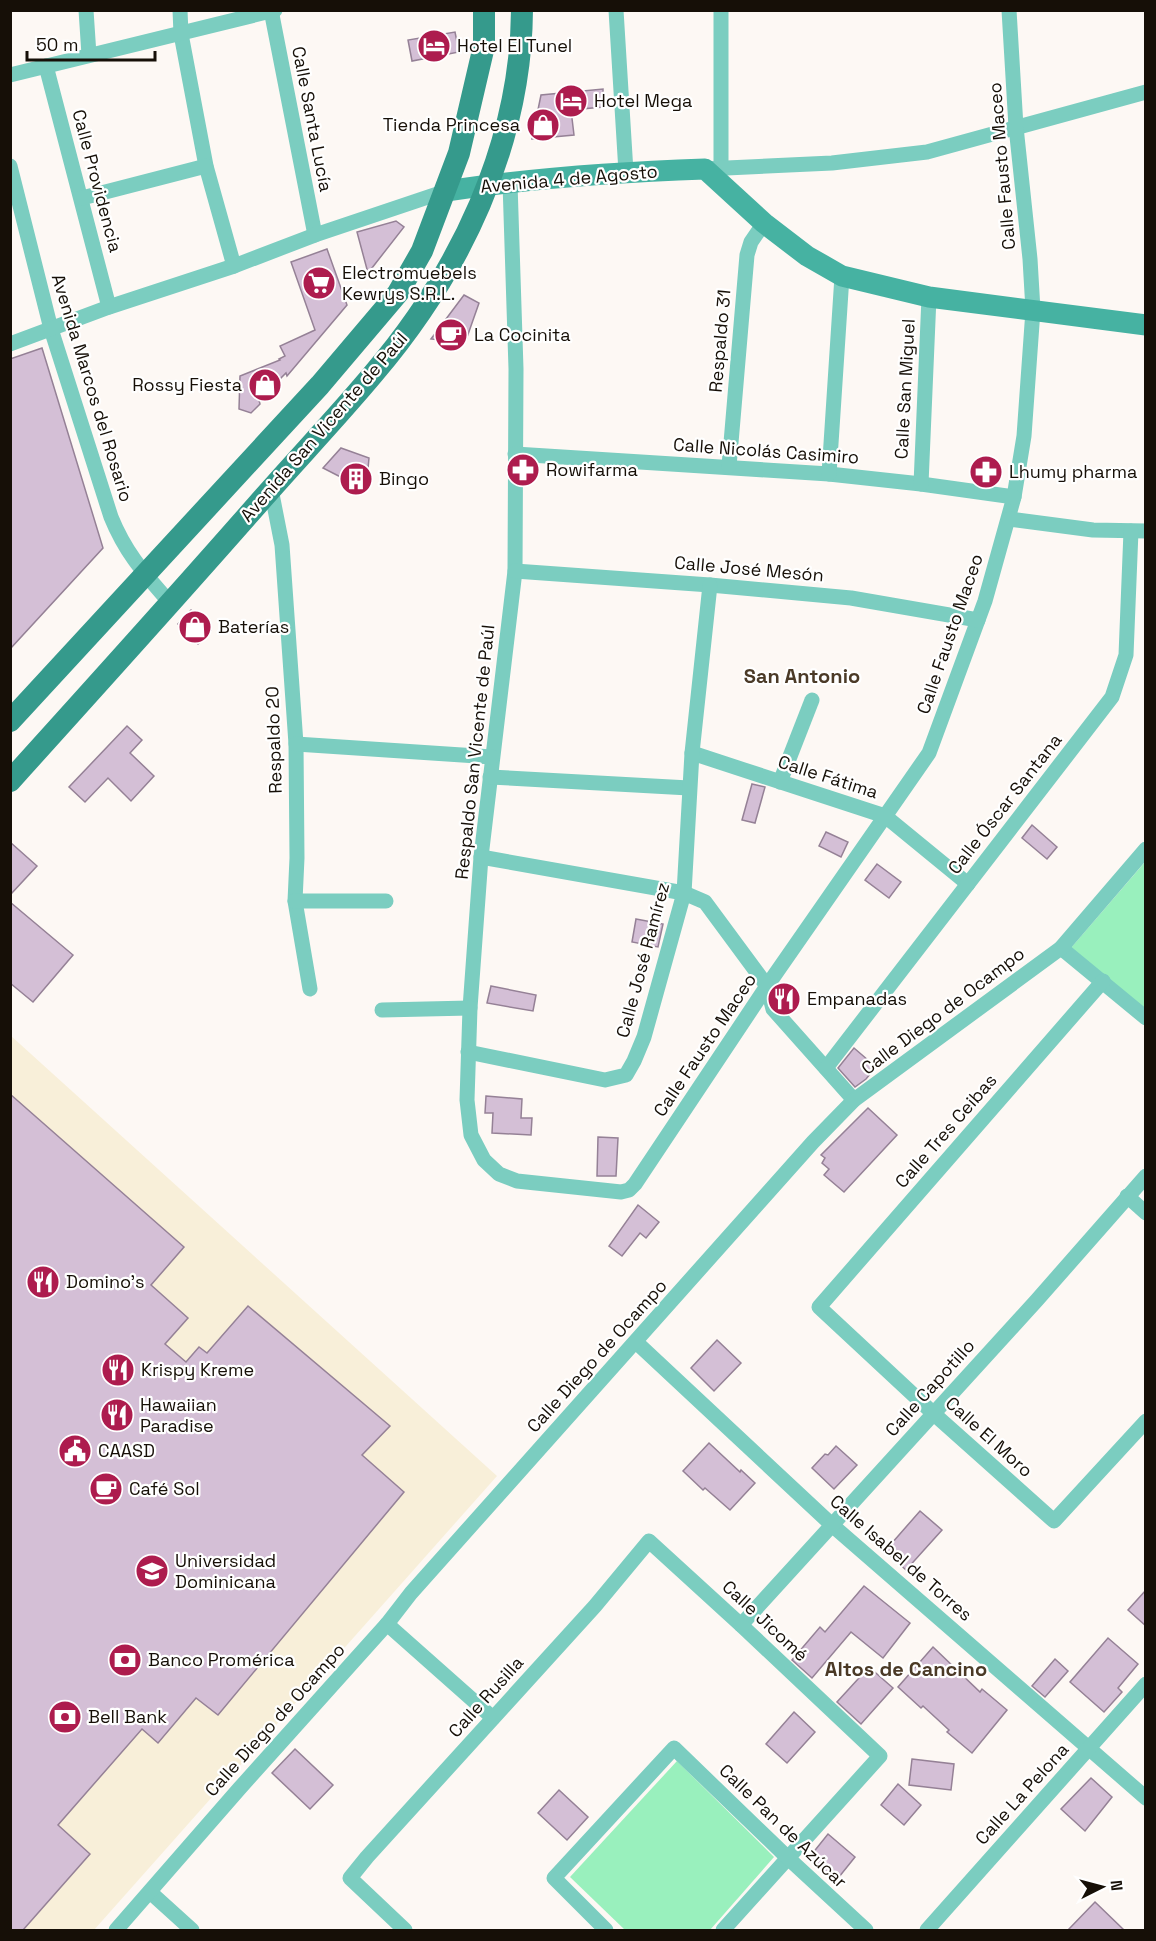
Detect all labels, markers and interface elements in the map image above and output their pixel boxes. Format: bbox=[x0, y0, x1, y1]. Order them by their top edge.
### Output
scale bar bbox=[27, 24, 154, 62]
hotel icon: Hotel El Tunel bbox=[416, 28, 452, 64]
text: 50 m bbox=[36, 33, 78, 56]
place label: Hotel El Tunel bbox=[457, 34, 572, 57]
street label: Calle Santa Lucía bbox=[287, 44, 338, 194]
street label: Calle Fausto Maceo bbox=[983, 81, 1020, 251]
hotel icon: Hotel Mega bbox=[553, 83, 589, 119]
place label: Hotel Mega bbox=[594, 89, 692, 112]
street label: Calle Providencia bbox=[67, 107, 128, 255]
shop icon: Tienda Princesa bbox=[525, 107, 561, 143]
place label: Tienda Princesa bbox=[383, 113, 520, 136]
street label: Avenida 4 de Agosto bbox=[479, 159, 659, 198]
place label: Electromuebels Kewrys S.R.L. bbox=[342, 261, 477, 305]
supermarket icon: Electromuebels Kewrys S.R.L. bbox=[301, 265, 337, 301]
street label: Avenida Marcos del Rosario bbox=[47, 271, 138, 505]
street label: Respaldo 31 bbox=[704, 288, 735, 393]
cafe icon: La Cocinita bbox=[433, 317, 469, 353]
street label: Calle San Miguel bbox=[889, 318, 920, 460]
place label: La Cocinita bbox=[474, 323, 571, 346]
street label: Avenida San Vicente de Paúl bbox=[235, 327, 412, 526]
shop icon: Rossy Fiesta bbox=[247, 367, 283, 403]
place label: Rossy Fiesta bbox=[132, 373, 242, 396]
street label: Calle Nicolás Casimiro bbox=[672, 433, 860, 468]
pharmacy icon: Rowifarma bbox=[505, 452, 541, 488]
pharmacy icon: Lhumy pharma bbox=[968, 454, 1004, 490]
place label: Rowifarma bbox=[546, 458, 638, 481]
place label: Lhumy pharma bbox=[1009, 460, 1137, 483]
building icon: Bingo bbox=[338, 461, 374, 497]
place label: Bingo bbox=[379, 467, 429, 490]
street label: Calle José Mesón bbox=[673, 551, 825, 586]
street label: Calle Fausto Maceo bbox=[911, 551, 988, 717]
shop icon: Baterías bbox=[177, 609, 213, 645]
place label: Baterías bbox=[218, 615, 289, 638]
street label: Respaldo San Vicente de Paúl bbox=[450, 623, 499, 880]
district label: San Antonio bbox=[744, 663, 860, 689]
street label: Respaldo 20 bbox=[260, 686, 287, 794]
street label: Calle Óscar Santana bbox=[943, 729, 1067, 879]
street label: Calle Fátima bbox=[775, 750, 881, 804]
street label: Calle José Ramírez bbox=[611, 880, 674, 1040]
street label: Calle Diego de Ocampo bbox=[856, 942, 1029, 1080]
street label: Calle Fausto Maceo bbox=[648, 969, 761, 1121]
restaurant icon: Empanadas bbox=[766, 981, 802, 1017]
place label: Empanadas bbox=[807, 987, 907, 1010]
street label: Calle Tres Ceibas bbox=[890, 1069, 1002, 1193]
restaurant icon: Domino's bbox=[25, 1264, 61, 1300]
place label: Domino's bbox=[66, 1270, 144, 1293]
street label: Calle Diego de Ocampo bbox=[522, 1274, 672, 1437]
street label: Calle Capotillo bbox=[880, 1334, 979, 1441]
restaurant icon: Krispy Kreme bbox=[100, 1352, 136, 1388]
place label: Krispy Kreme bbox=[141, 1358, 254, 1381]
street label: Calle El Moro bbox=[941, 1391, 1038, 1482]
place label: Hawaiian Paradise bbox=[140, 1393, 217, 1437]
restaurant icon: Hawaiian Paradise bbox=[99, 1397, 135, 1433]
public building icon: CAASD bbox=[57, 1433, 93, 1469]
place label: CAASD bbox=[98, 1439, 155, 1462]
cafe icon: Café Sol bbox=[88, 1471, 124, 1507]
place label: Café Sol bbox=[129, 1477, 200, 1500]
street label: Calle Isabel de Torres bbox=[825, 1490, 977, 1626]
place label: Universidad Dominicana bbox=[175, 1549, 276, 1593]
school or university icon: Universidad Dominicana bbox=[134, 1553, 170, 1589]
street label: Calle Jicomé bbox=[718, 1575, 813, 1666]
street label: Calle Diego de Ocampo bbox=[200, 1638, 350, 1801]
bank icon: Banco Promérica bbox=[107, 1642, 143, 1678]
place label: Banco Promérica bbox=[148, 1648, 295, 1671]
street label: Calle Rusilla bbox=[443, 1651, 528, 1742]
district label: Altos de Cancino bbox=[825, 1656, 987, 1682]
bank icon: Bell Bank bbox=[47, 1699, 83, 1735]
place label: Bell Bank bbox=[88, 1705, 167, 1728]
street label: Calle La Pelona bbox=[970, 1738, 1073, 1849]
street label: Calle Pan de Azúcar bbox=[715, 1759, 852, 1893]
north arrow bbox=[1072, 1857, 1132, 1917]
text: N bbox=[1105, 1879, 1127, 1892]

